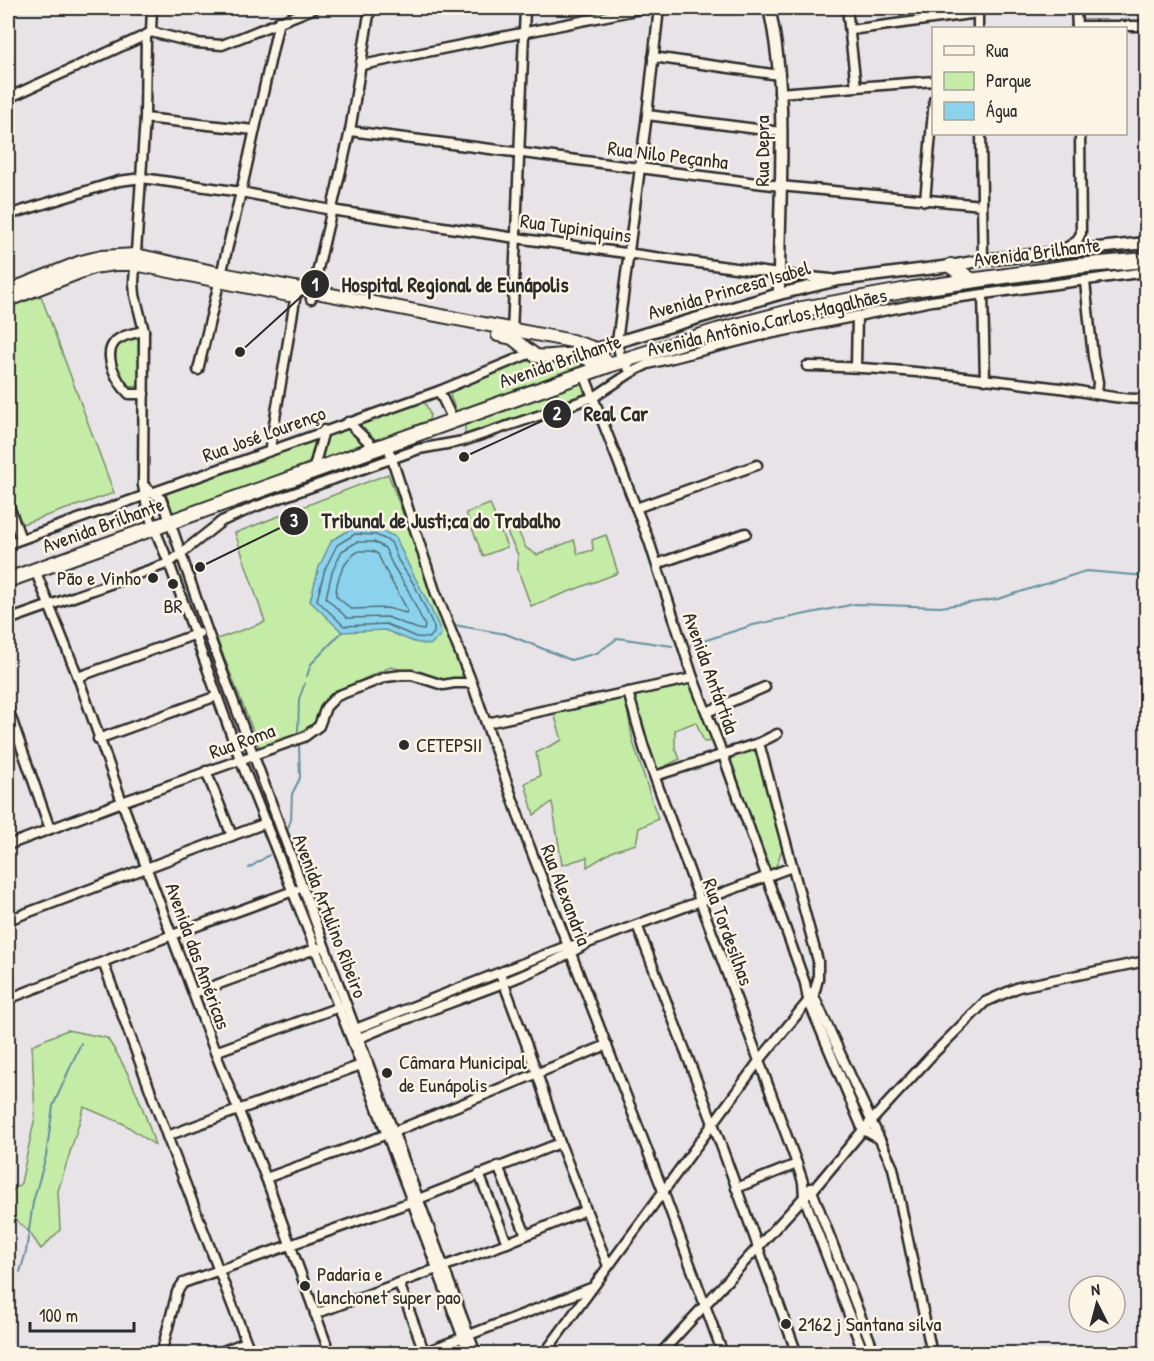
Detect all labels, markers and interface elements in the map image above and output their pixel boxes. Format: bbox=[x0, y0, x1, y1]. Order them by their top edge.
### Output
legend bbox=[932, 27, 1127, 135]
text: Rua bbox=[986, 38, 1008, 63]
text: Parque bbox=[986, 68, 1031, 93]
text: Água bbox=[986, 98, 1017, 123]
street label: Rua Depra bbox=[748, 115, 775, 187]
street label: Rua Nilo Peçanha bbox=[606, 134, 730, 175]
street label: Rua Tupiniquins bbox=[519, 206, 634, 249]
street label: Avenida Brilhante bbox=[972, 230, 1102, 273]
street label: Avenida Princesa Isabel bbox=[644, 253, 814, 326]
callout: Hospital Regional de Eunápolis bbox=[300, 265, 581, 304]
text: Hospital Regional de Eunápolis bbox=[341, 270, 569, 300]
text: 1 bbox=[312, 272, 319, 297]
street label: Avenida Antônio Carlos Magalhães bbox=[644, 281, 890, 362]
street label: Avenida Brilhante bbox=[495, 327, 624, 394]
callout: Real Car bbox=[542, 395, 661, 434]
street label: Rua José Lourenço bbox=[198, 399, 329, 468]
text: Real Car bbox=[584, 399, 649, 428]
text: 2 bbox=[553, 401, 562, 426]
street label: Avenida Brilhante bbox=[38, 490, 167, 559]
callout: Tribunal de Justi;ca do Trabalho bbox=[279, 501, 572, 540]
text: Tribunal de Justi;ca do Trabalho bbox=[321, 506, 561, 535]
text: 3 bbox=[290, 508, 298, 533]
place label: Pão e Vinho bbox=[57, 564, 141, 591]
marker: Pão e Vinho bbox=[146, 571, 160, 585]
marker: BR bbox=[166, 577, 180, 591]
place label: BR bbox=[163, 592, 183, 619]
street label: Avenida Antártida bbox=[677, 608, 746, 738]
street label: Rua Roma bbox=[205, 716, 279, 765]
place label: CETEPSII bbox=[416, 731, 482, 758]
marker: CETEPSII bbox=[397, 738, 411, 752]
street label: Avenida Artulino Ribeiro bbox=[287, 830, 374, 1002]
street label: Rua Alexandria bbox=[535, 840, 598, 949]
street label: Rua Tordesilhas bbox=[697, 875, 760, 989]
street label: Avenida das Américas bbox=[159, 879, 238, 1033]
place label: Câmara Municipal de Eunápolis bbox=[399, 1048, 527, 1098]
marker: Câmara Municipal de Eunápolis bbox=[380, 1066, 394, 1080]
place label: Padaria e lanchonet super pao bbox=[317, 1260, 461, 1310]
north arrow bbox=[1067, 1274, 1127, 1334]
text: N bbox=[1090, 1278, 1101, 1300]
marker: Padaria e lanchonet super pao bbox=[298, 1279, 312, 1293]
scale bar bbox=[30, 1295, 134, 1333]
text: 100 m bbox=[39, 1303, 78, 1328]
place label: 2162 j Santana silva bbox=[798, 1310, 942, 1337]
marker: 2162 j Santana silva bbox=[779, 1317, 793, 1331]

